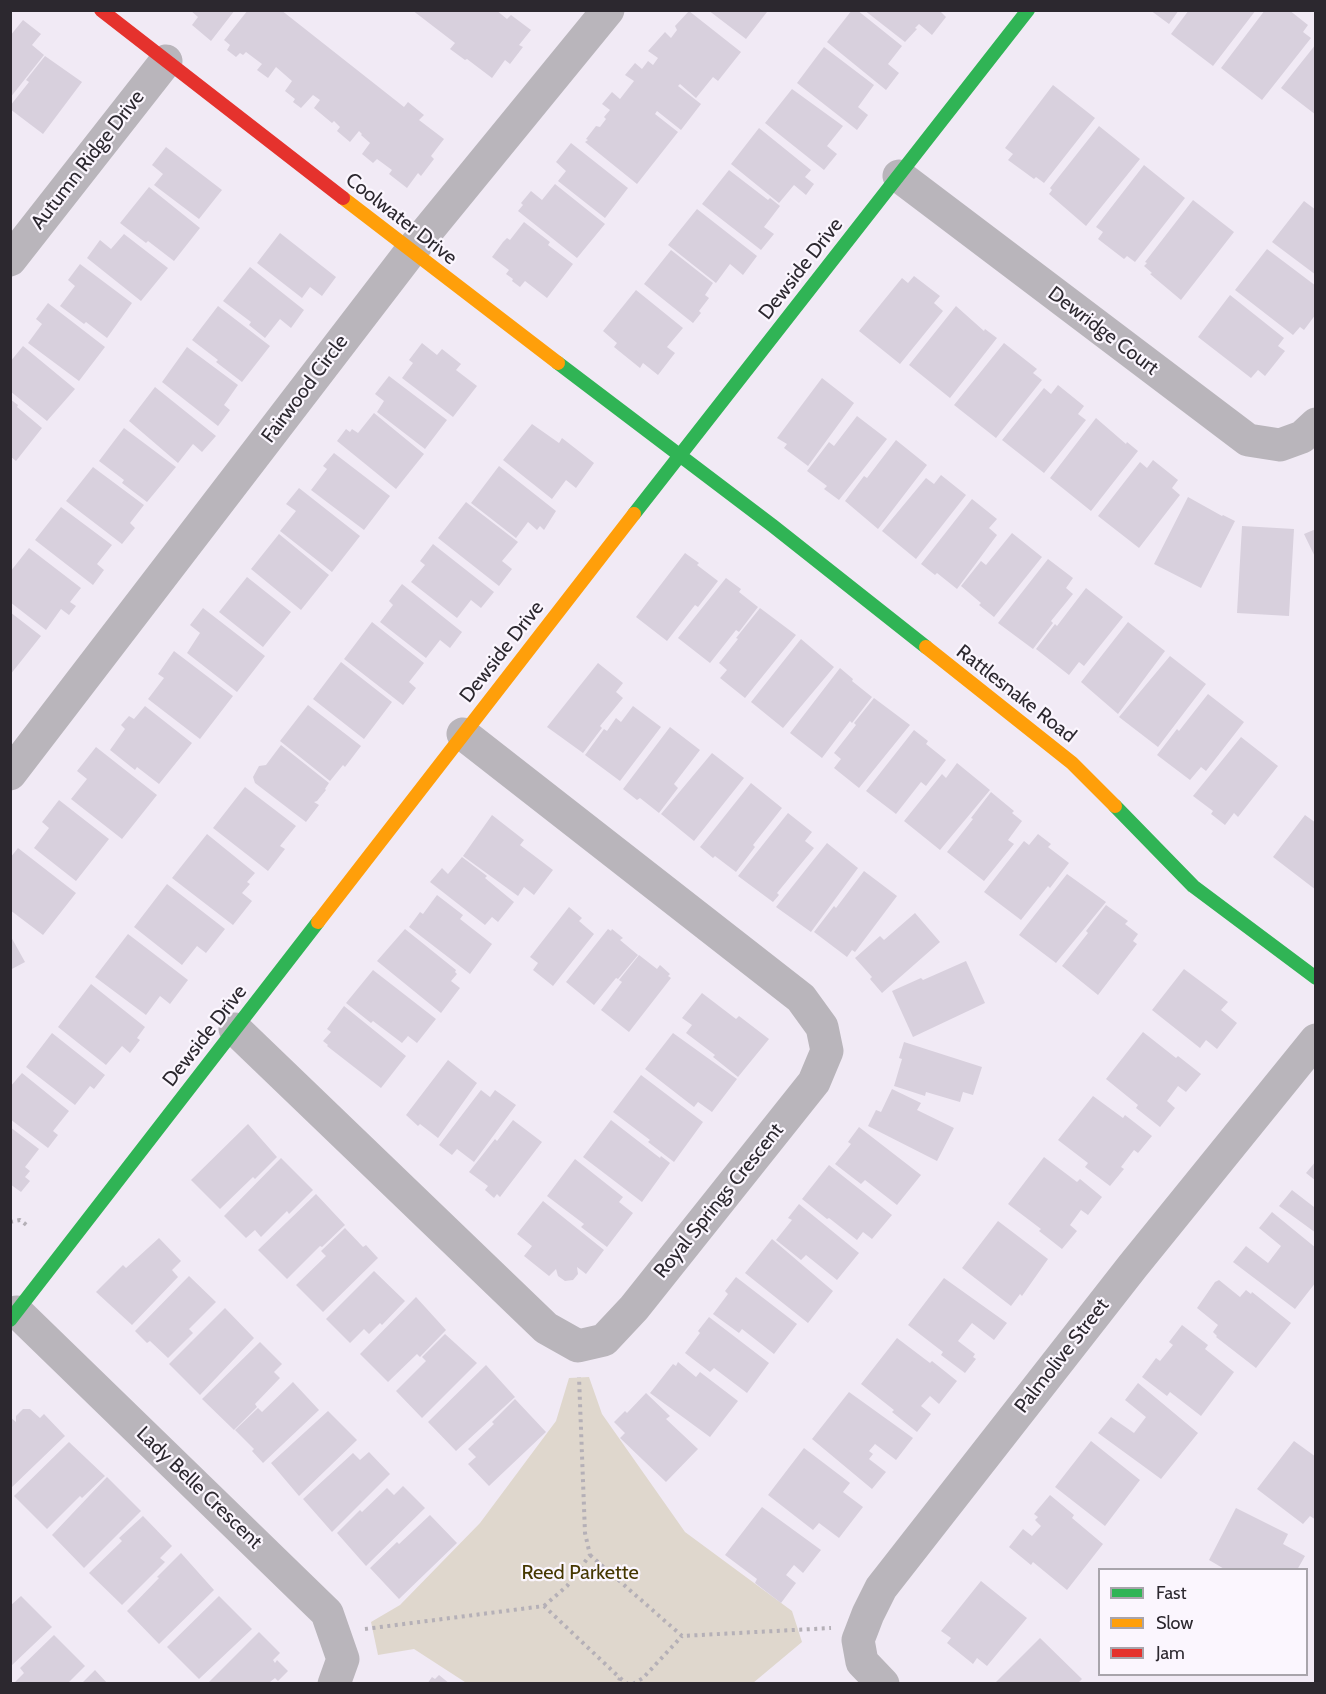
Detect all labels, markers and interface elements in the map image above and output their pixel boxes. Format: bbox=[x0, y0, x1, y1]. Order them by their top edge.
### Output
street label: Autumn Ridge Drive bbox=[26, 86, 150, 234]
street label: Coolwater Drive bbox=[340, 168, 462, 270]
street label: Dewside Drive bbox=[754, 213, 848, 325]
street label: Dewridge Court bbox=[1043, 282, 1163, 380]
street label: Fairwood Circle bbox=[257, 330, 353, 448]
street label: Dewside Drive bbox=[455, 596, 549, 708]
street label: Rattlesnake Road bbox=[951, 640, 1081, 748]
street label: Dewside Drive bbox=[158, 980, 252, 1092]
street label: Royal Springs Crescent bbox=[649, 1119, 789, 1283]
street label: Palmolive Street bbox=[1010, 1294, 1114, 1418]
street label: Lady Belle Crescent bbox=[131, 1422, 267, 1554]
park label: Reed Parkette bbox=[521, 1561, 639, 1585]
legend bbox=[1098, 1568, 1308, 1676]
text: Fast bbox=[1156, 1582, 1187, 1604]
text: Slow bbox=[1156, 1612, 1193, 1634]
text: Jam bbox=[1156, 1642, 1185, 1664]

